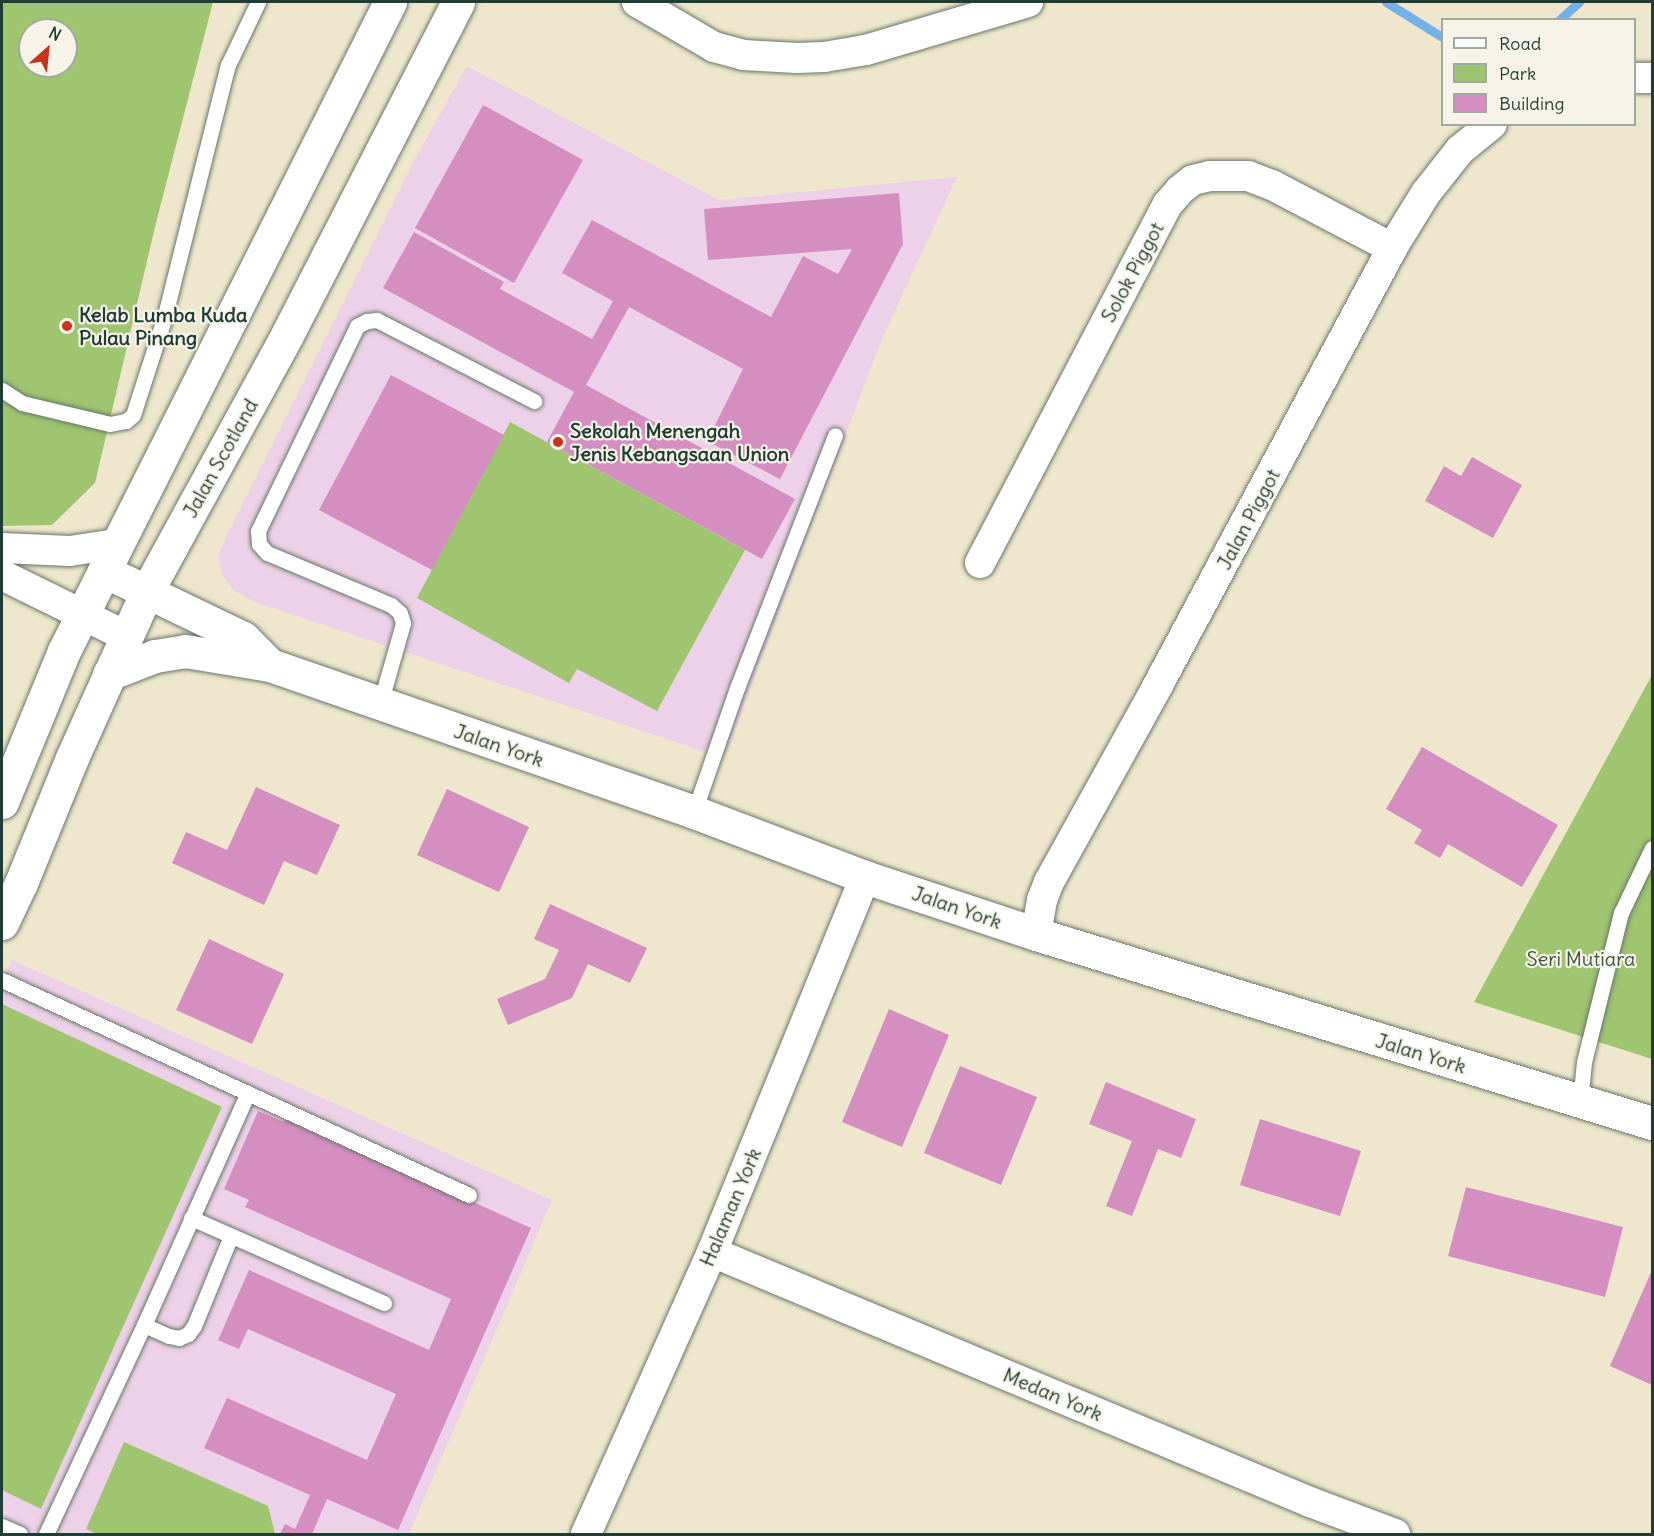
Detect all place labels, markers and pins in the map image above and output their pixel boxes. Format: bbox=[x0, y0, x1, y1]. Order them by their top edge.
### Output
place label: Kelab Lumba Kuda Pulau Pinang bbox=[79, 302, 247, 349]
marker: Kelab Lumba Kuda Pulau Pinang bbox=[60, 319, 74, 333]
place label: Sekolah Menengah Jenis Kebangsaan Union bbox=[570, 418, 789, 465]
marker: Sekolah Menengah Jenis Kebangsaan Union bbox=[551, 435, 565, 449]

